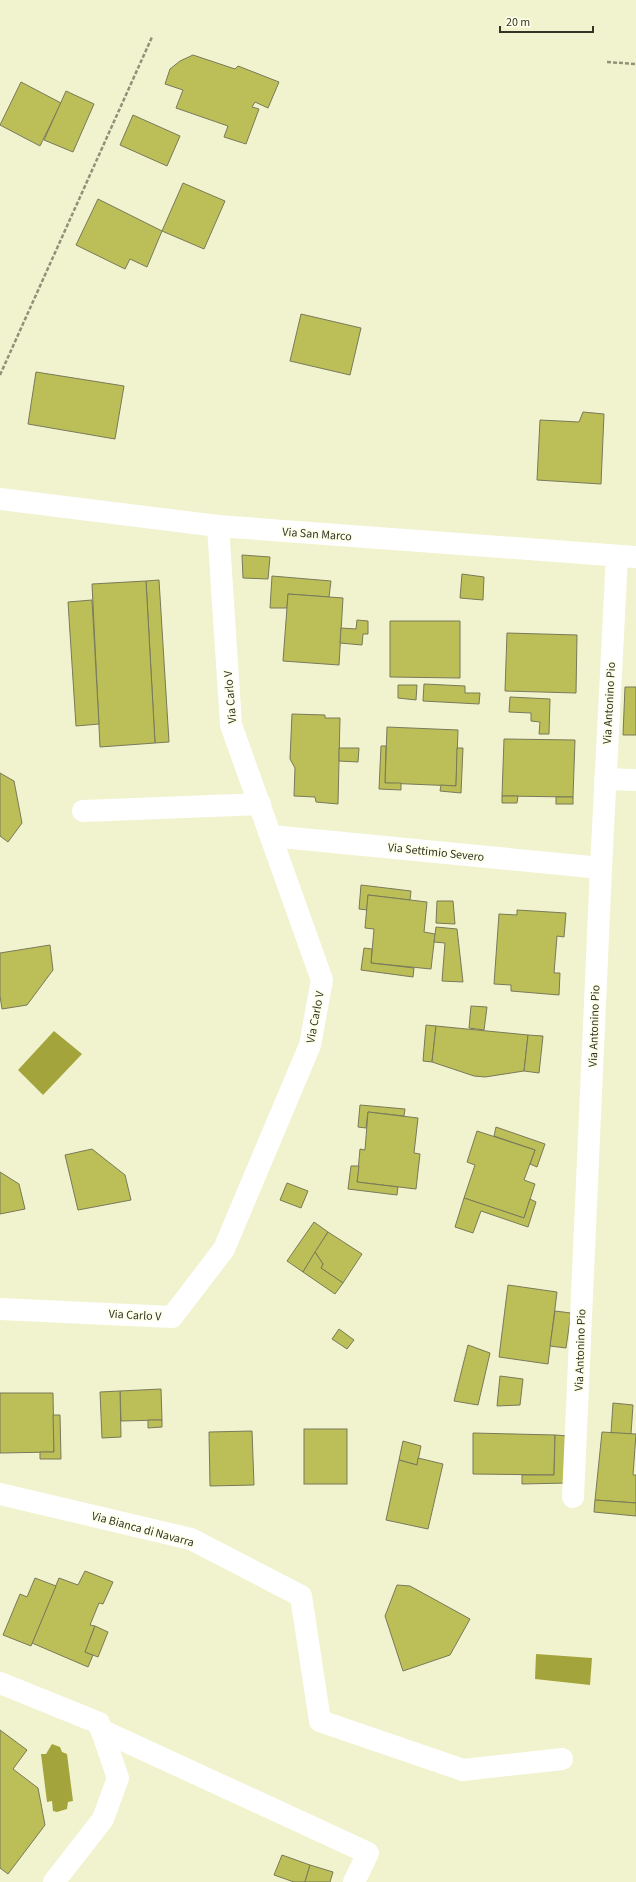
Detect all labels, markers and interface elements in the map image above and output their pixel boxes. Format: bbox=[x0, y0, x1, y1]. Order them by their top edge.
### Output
scale bar bbox=[500, 8, 593, 34]
text: 20 m bbox=[506, 14, 530, 31]
street label: Via San Marco bbox=[282, 524, 352, 545]
street label: Via Antonino Pio bbox=[599, 661, 620, 745]
street label: Via Carlo V bbox=[220, 669, 241, 724]
street label: Via Settimio Severo bbox=[387, 839, 485, 866]
street label: Via Antonino Pio bbox=[585, 985, 604, 1067]
street label: Via Carlo V bbox=[302, 989, 329, 1045]
street label: Via Carlo V bbox=[108, 1306, 163, 1325]
street label: Via Antonino Pio bbox=[571, 1309, 590, 1391]
street label: Via Bianca di Navarra bbox=[90, 1508, 196, 1551]

